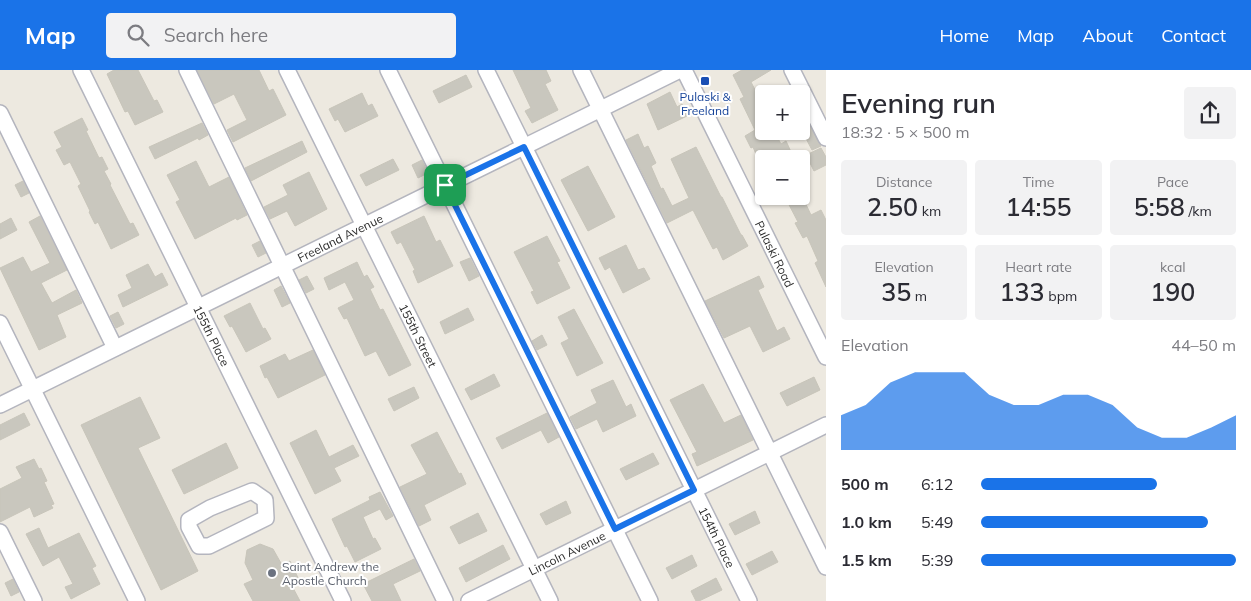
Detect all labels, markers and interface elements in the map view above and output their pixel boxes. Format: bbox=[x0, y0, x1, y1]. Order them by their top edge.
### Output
search box bbox=[106, 13, 456, 58]
text: Map bbox=[25, 20, 76, 50]
icon: search bbox=[124, 21, 152, 49]
text: Search here bbox=[164, 23, 268, 47]
text: Home bbox=[939, 24, 989, 47]
text: Map bbox=[1017, 24, 1054, 47]
text: About bbox=[1082, 24, 1133, 47]
text: Contact bbox=[1161, 24, 1226, 47]
marker: Pulaski & Freeland bbox=[699, 75, 711, 87]
map controls bbox=[755, 85, 810, 205]
button: + bbox=[755, 85, 810, 140]
text: Evening run bbox=[841, 85, 996, 120]
button: share bbox=[1184, 87, 1236, 139]
place label: Pulaski & Freeland bbox=[680, 89, 731, 118]
text: 18:32 · 5 × 500 m bbox=[841, 122, 970, 142]
button: − bbox=[755, 150, 810, 205]
pin bbox=[424, 164, 466, 206]
icon: arrive bbox=[431, 171, 459, 199]
text: Distance bbox=[876, 173, 932, 191]
text: Time bbox=[1023, 173, 1054, 191]
text: Pace bbox=[1157, 173, 1189, 191]
text: 2.50 bbox=[867, 191, 918, 222]
text: 14:55 bbox=[1006, 191, 1071, 222]
text: 5:58 bbox=[1134, 191, 1185, 222]
text: km bbox=[918, 202, 941, 220]
text: /km bbox=[1185, 202, 1212, 220]
street label: Freeland Avenue bbox=[295, 210, 385, 265]
street label: Pulaski Road bbox=[752, 218, 798, 289]
text: Elevation bbox=[875, 258, 934, 276]
text: Heart rate bbox=[1005, 258, 1072, 276]
text: kcal bbox=[1160, 258, 1186, 276]
text: 35 bbox=[881, 276, 911, 307]
text: 133 bbox=[1000, 276, 1045, 307]
text: 190 bbox=[1150, 276, 1195, 307]
text: m bbox=[911, 287, 927, 305]
text: bpm bbox=[1045, 287, 1077, 305]
street label: 155th Street bbox=[396, 301, 440, 370]
street label: 155th Place bbox=[191, 302, 233, 368]
text: Elevation bbox=[841, 335, 909, 355]
text: 44–50 m bbox=[1171, 335, 1236, 355]
text: 500 m bbox=[841, 474, 889, 494]
text: 6:12 bbox=[921, 474, 953, 494]
street label: 154th Place bbox=[696, 504, 739, 570]
text: 1.0 km bbox=[841, 512, 892, 532]
text: 5:49 bbox=[921, 512, 953, 532]
street label: Lincoln Avenue bbox=[526, 527, 608, 578]
text: 1.5 km bbox=[841, 550, 892, 570]
text: 5:39 bbox=[921, 550, 953, 570]
place label: Saint Andrew the Apostle Church bbox=[282, 559, 379, 588]
marker: Saint Andrew the Apostle Church bbox=[266, 567, 278, 579]

